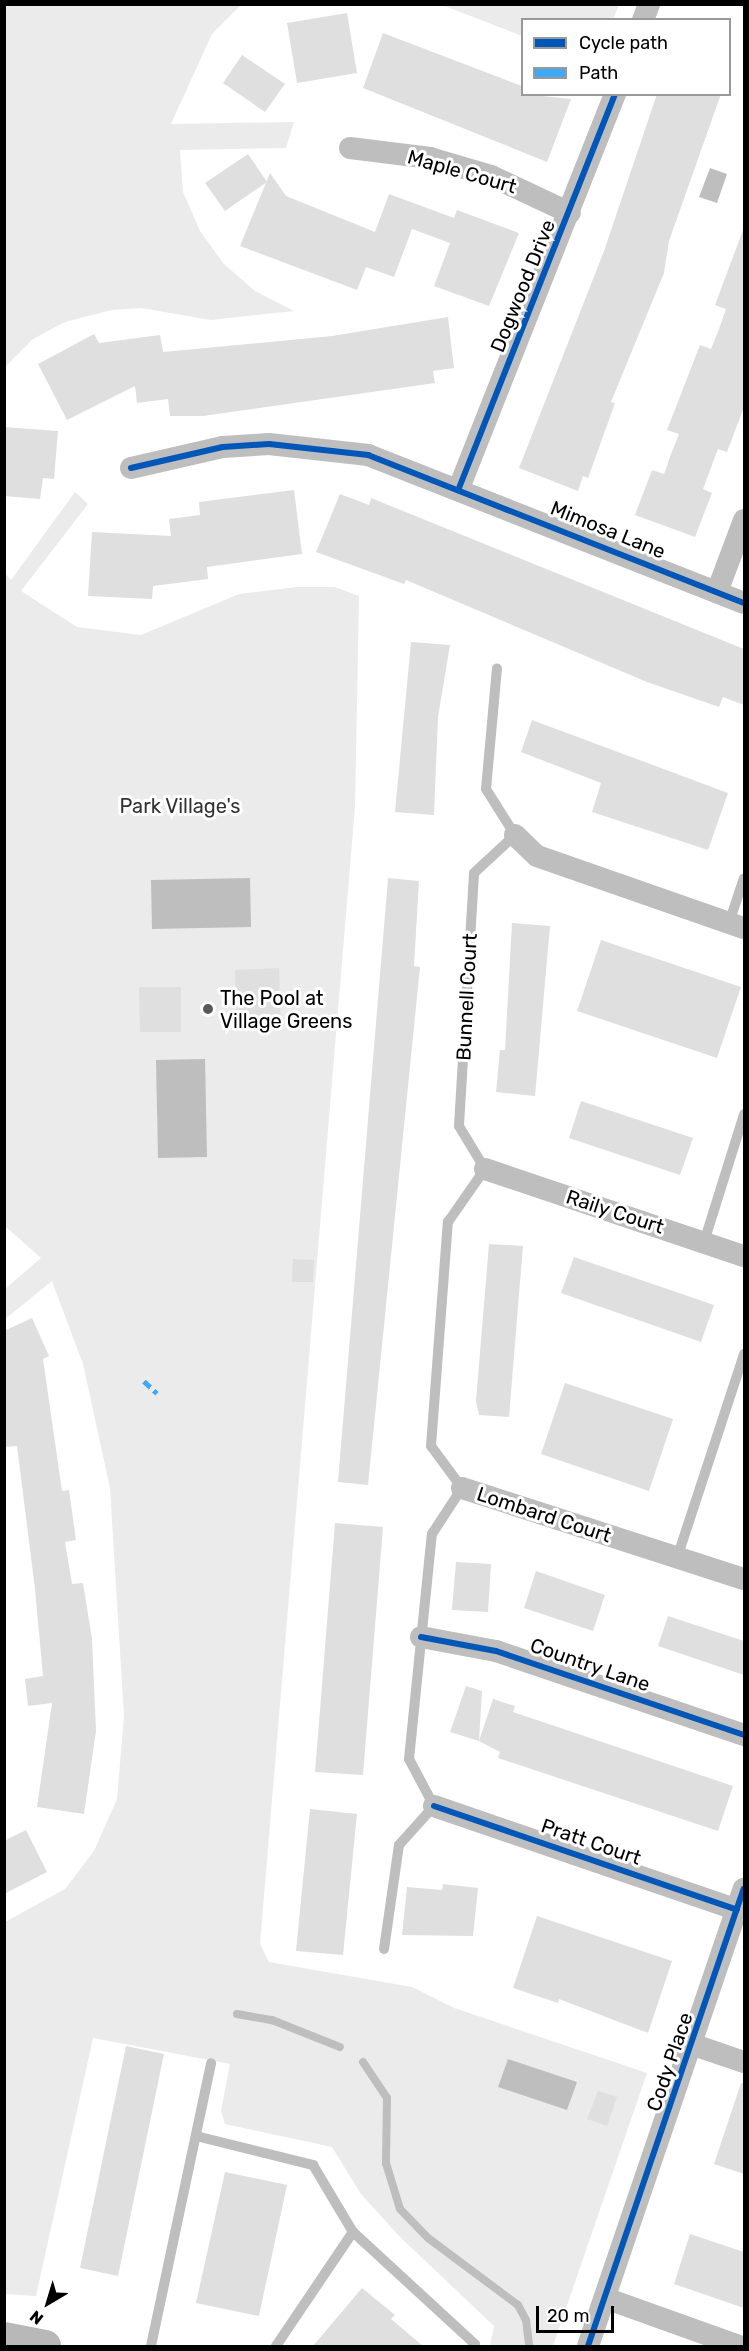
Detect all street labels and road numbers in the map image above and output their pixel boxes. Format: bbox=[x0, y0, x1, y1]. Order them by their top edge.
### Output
street label: Maple Court bbox=[405, 145, 519, 199]
street label: Dogwood Drive bbox=[485, 216, 561, 356]
street label: Mimosa Lane bbox=[547, 496, 669, 564]
street label: Bunnell Court bbox=[452, 933, 482, 1061]
street label: Raily Court bbox=[563, 1185, 667, 1239]
street label: Lombard Court bbox=[474, 1482, 614, 1548]
street label: Country Lane bbox=[527, 1633, 653, 1697]
street label: Pratt Court bbox=[538, 1814, 644, 1870]
street label: Cody Place bbox=[642, 2009, 698, 2115]

